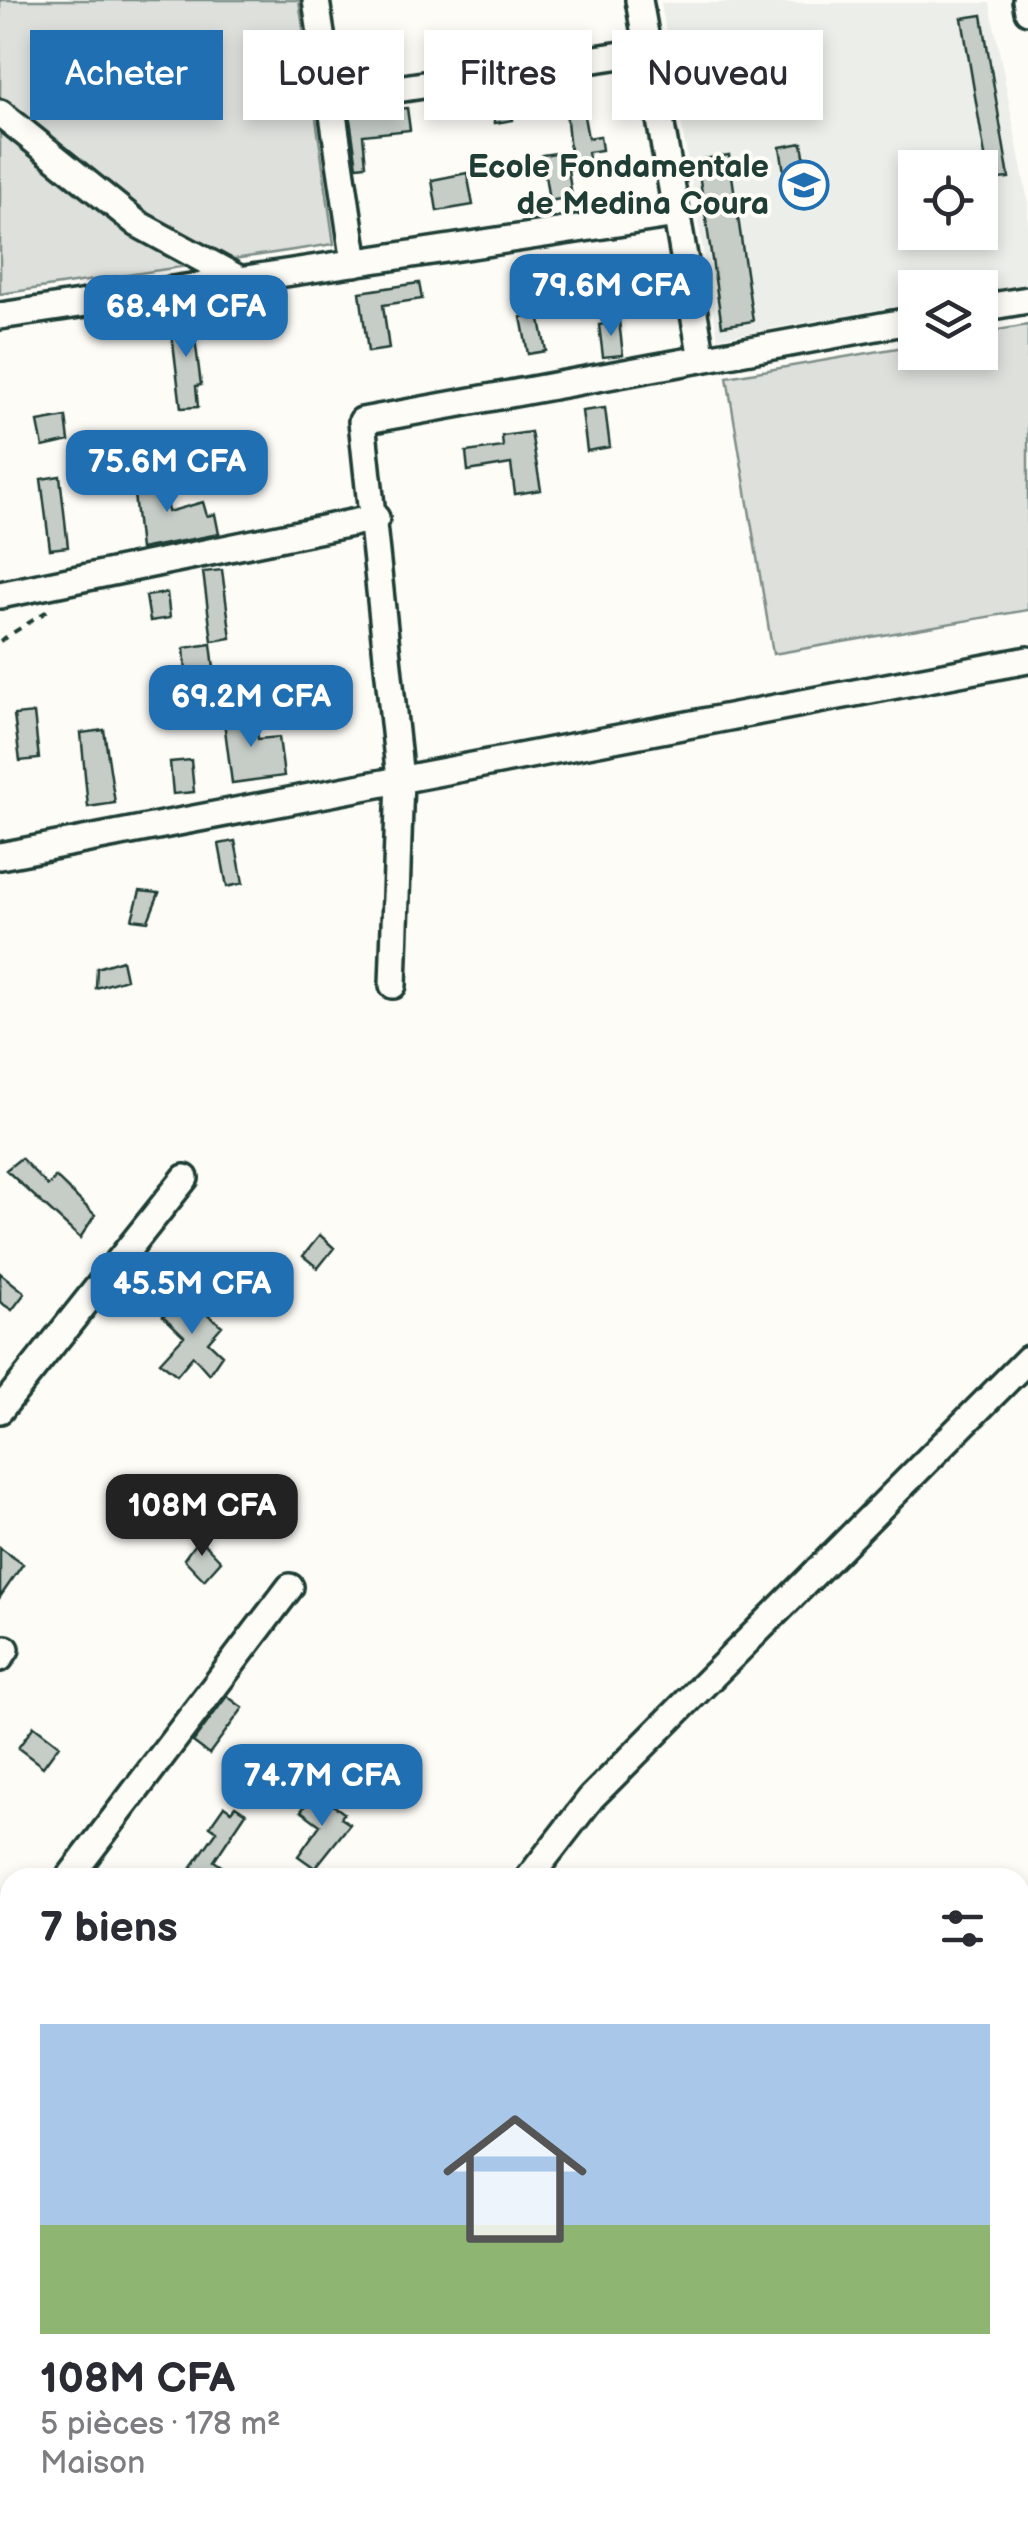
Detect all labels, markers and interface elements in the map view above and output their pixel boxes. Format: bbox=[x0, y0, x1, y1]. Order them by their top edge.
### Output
chip: Acheter bbox=[30, 30, 223, 120]
chip: Louer bbox=[243, 30, 404, 120]
chip: Filtres bbox=[424, 30, 592, 120]
chip: Nouveau bbox=[612, 30, 823, 120]
place label: Ecole Fondamentale de Medina Coura bbox=[468, 148, 769, 224]
map controls bbox=[898, 150, 998, 370]
button: locate bbox=[898, 150, 998, 250]
school or university icon: Ecole Fondamentale de Medina Coura bbox=[778, 159, 830, 211]
pin: 79.6M CFA bbox=[497, 254, 725, 339]
text: 79.6M CFA bbox=[532, 267, 690, 306]
button: layers bbox=[898, 270, 998, 370]
pin: 68.4M CFA bbox=[72, 275, 300, 360]
text: 68.4M CFA bbox=[106, 288, 266, 327]
pin: 75.6M CFA bbox=[53, 430, 281, 515]
text: 75.6M CFA bbox=[88, 443, 246, 482]
pin: 69.2M CFA bbox=[137, 665, 365, 750]
text: 69.2M CFA bbox=[171, 678, 331, 717]
pin: 45.5M CFA bbox=[78, 1252, 306, 1337]
text: 45.5M CFA bbox=[113, 1265, 271, 1304]
pin: 108M CFA bbox=[99, 1474, 305, 1559]
text: 108M CFA bbox=[128, 1487, 276, 1526]
pin: 74.7M CFA bbox=[208, 1744, 436, 1829]
text: 74.7M CFA bbox=[244, 1757, 401, 1796]
icon: filters bbox=[935, 1901, 990, 1956]
text: 7 biens bbox=[40, 1903, 178, 1954]
icon: home bbox=[425, 2089, 605, 2269]
text: 108M CFA bbox=[40, 2354, 235, 2405]
text: 5 pièces · 178 m² bbox=[40, 2405, 281, 2444]
text: Maison bbox=[40, 2444, 145, 2483]

